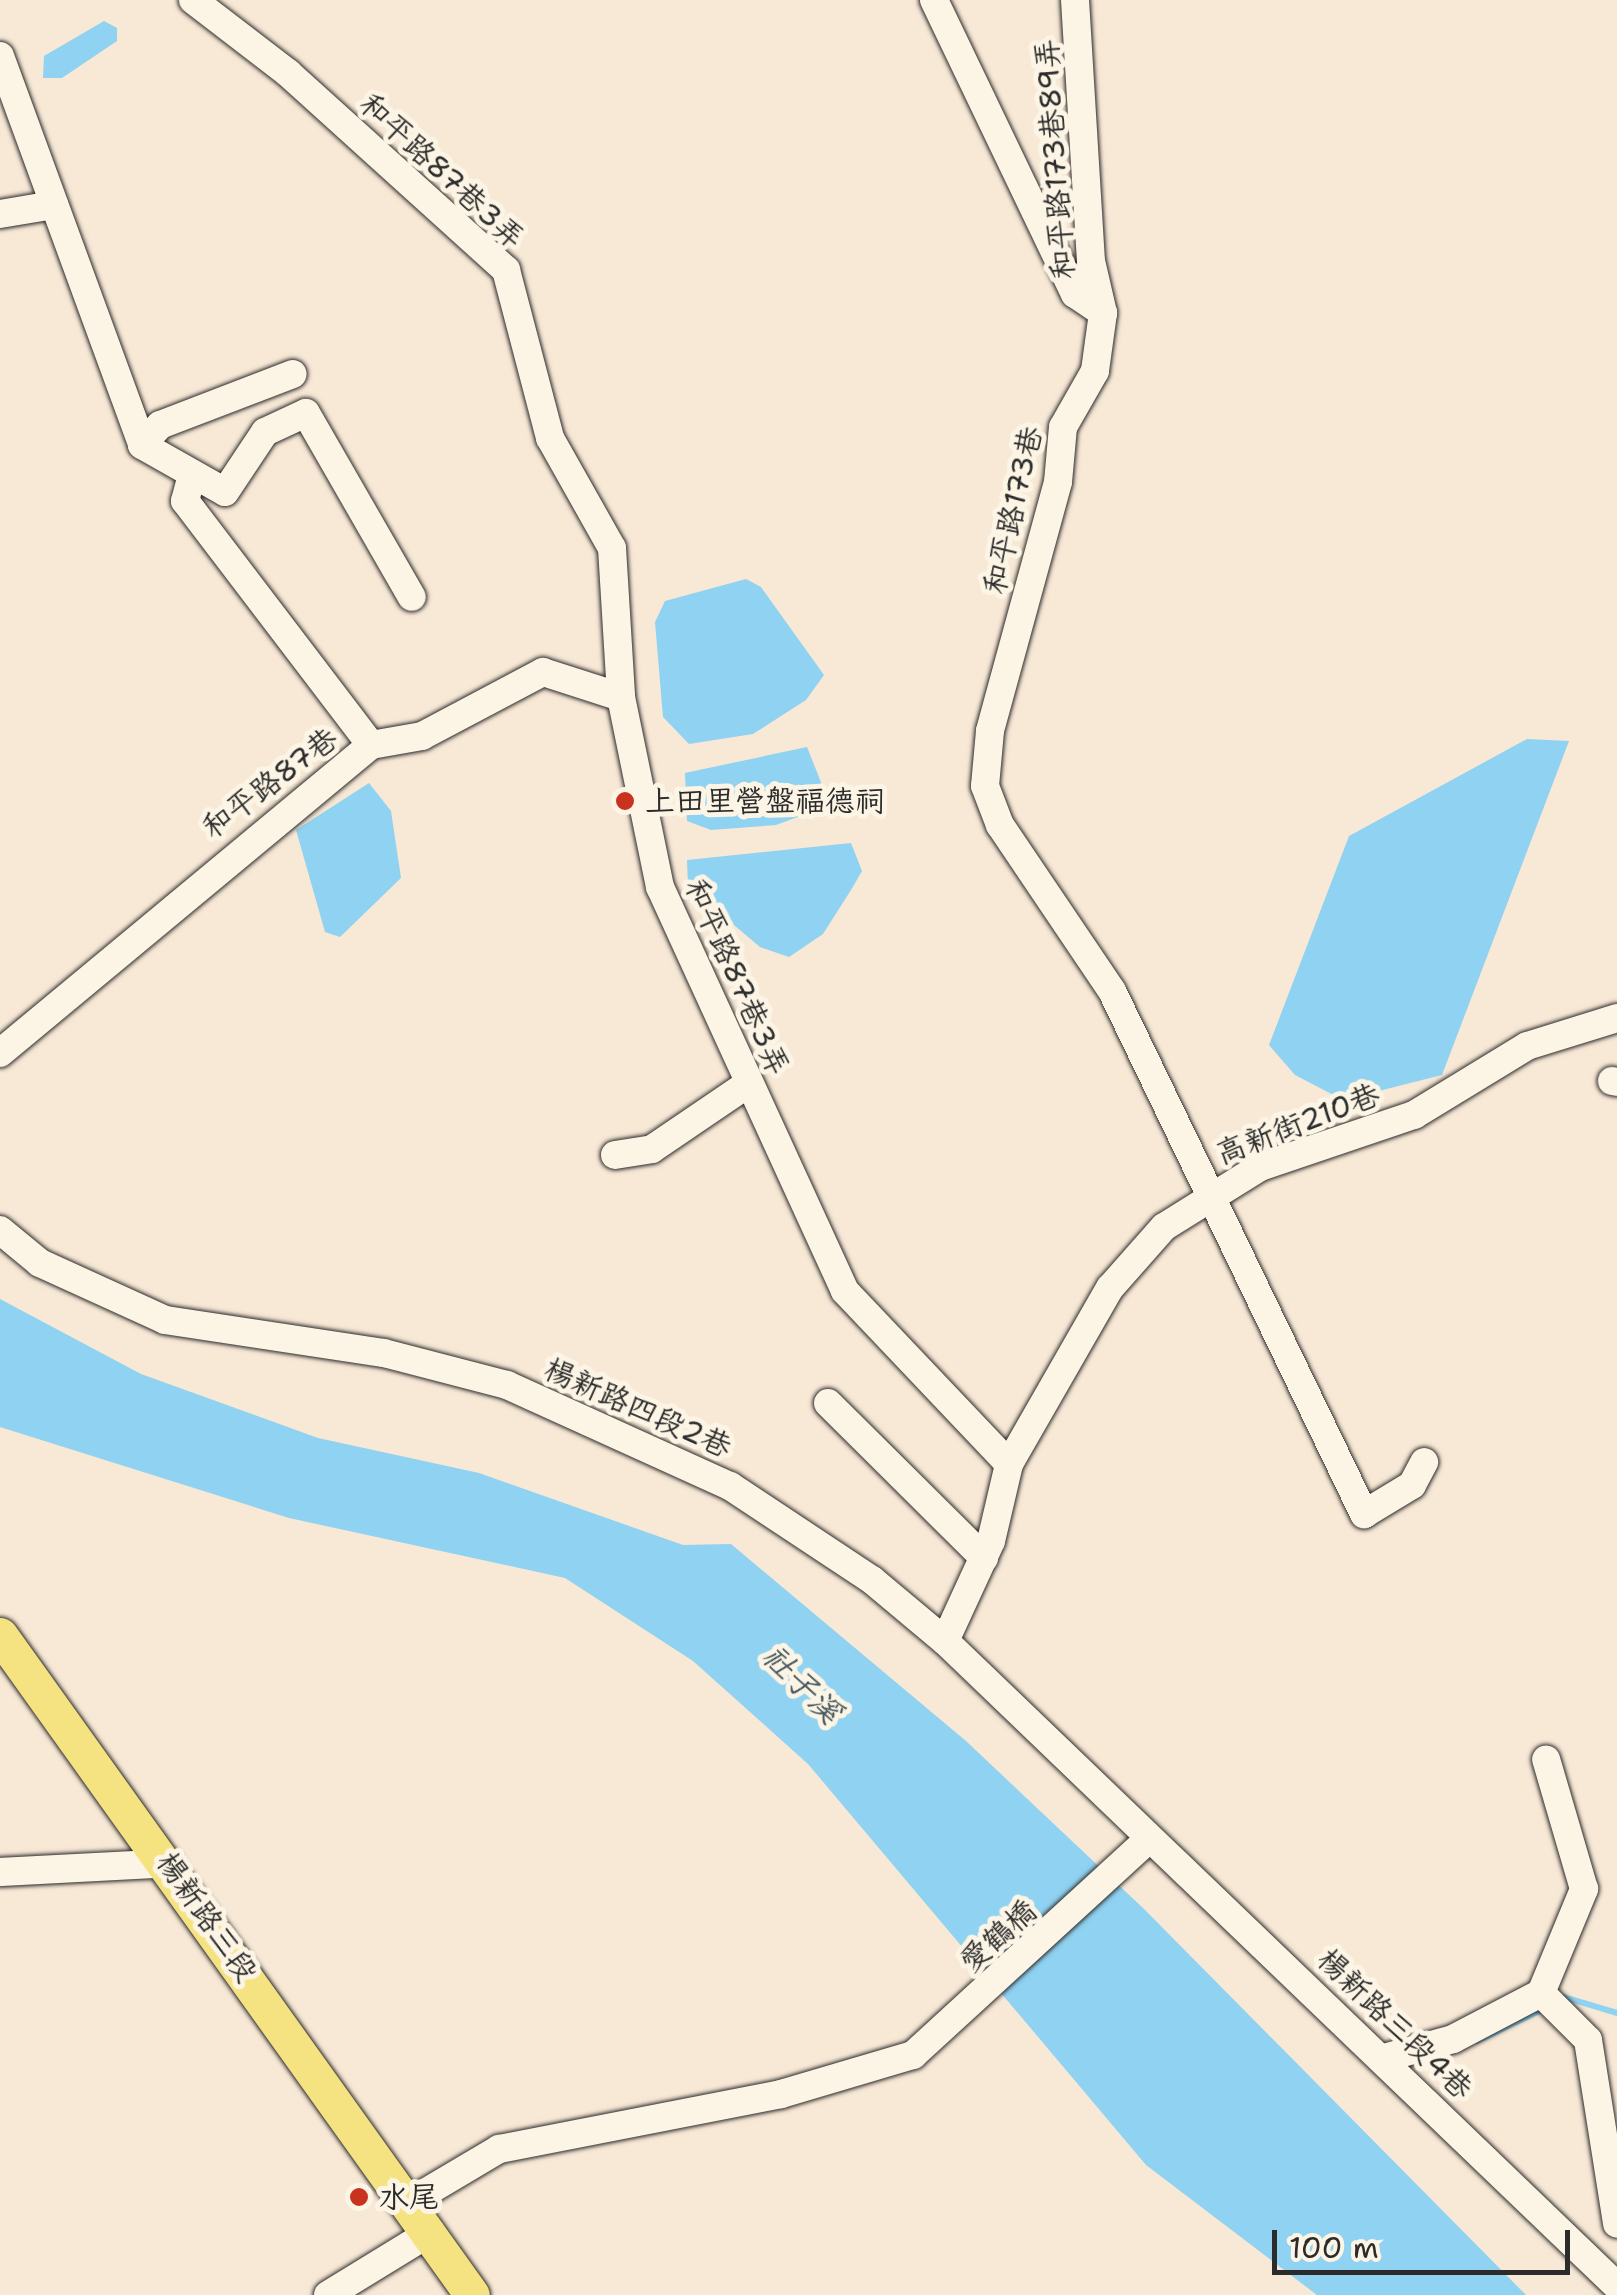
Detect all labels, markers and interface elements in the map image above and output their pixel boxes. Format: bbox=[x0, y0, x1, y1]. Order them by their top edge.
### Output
street label: 和平路173巷89弄 bbox=[1029, 37, 1081, 281]
street label: 和平路87巷3弄 bbox=[353, 86, 531, 256]
street label: 和平路173巷 bbox=[976, 423, 1050, 597]
street label: 和平路87巷 bbox=[195, 720, 345, 846]
place label: 上田里營盤福德祠 bbox=[645, 783, 885, 819]
marker: 上田里營盤福德祠 bbox=[614, 790, 636, 812]
street label: 和平路87巷3弄 bbox=[678, 873, 796, 1081]
street label: 高新街210巷 bbox=[1211, 1076, 1385, 1172]
street label: 楊新路四段2巷 bbox=[539, 1351, 737, 1465]
water label: 社子溪 bbox=[754, 1636, 850, 1732]
street label: 楊新路三段 bbox=[149, 1845, 265, 1989]
street label: 愛鶴橋 bbox=[953, 1893, 1043, 1979]
street label: 楊新路三段4巷 bbox=[1310, 1941, 1480, 2107]
place label: 水尾 bbox=[379, 2179, 439, 2215]
marker: 水尾 bbox=[348, 2186, 370, 2208]
scale bar bbox=[1277, 2210, 1574, 2272]
text: 100 m bbox=[1289, 2227, 1379, 2268]

